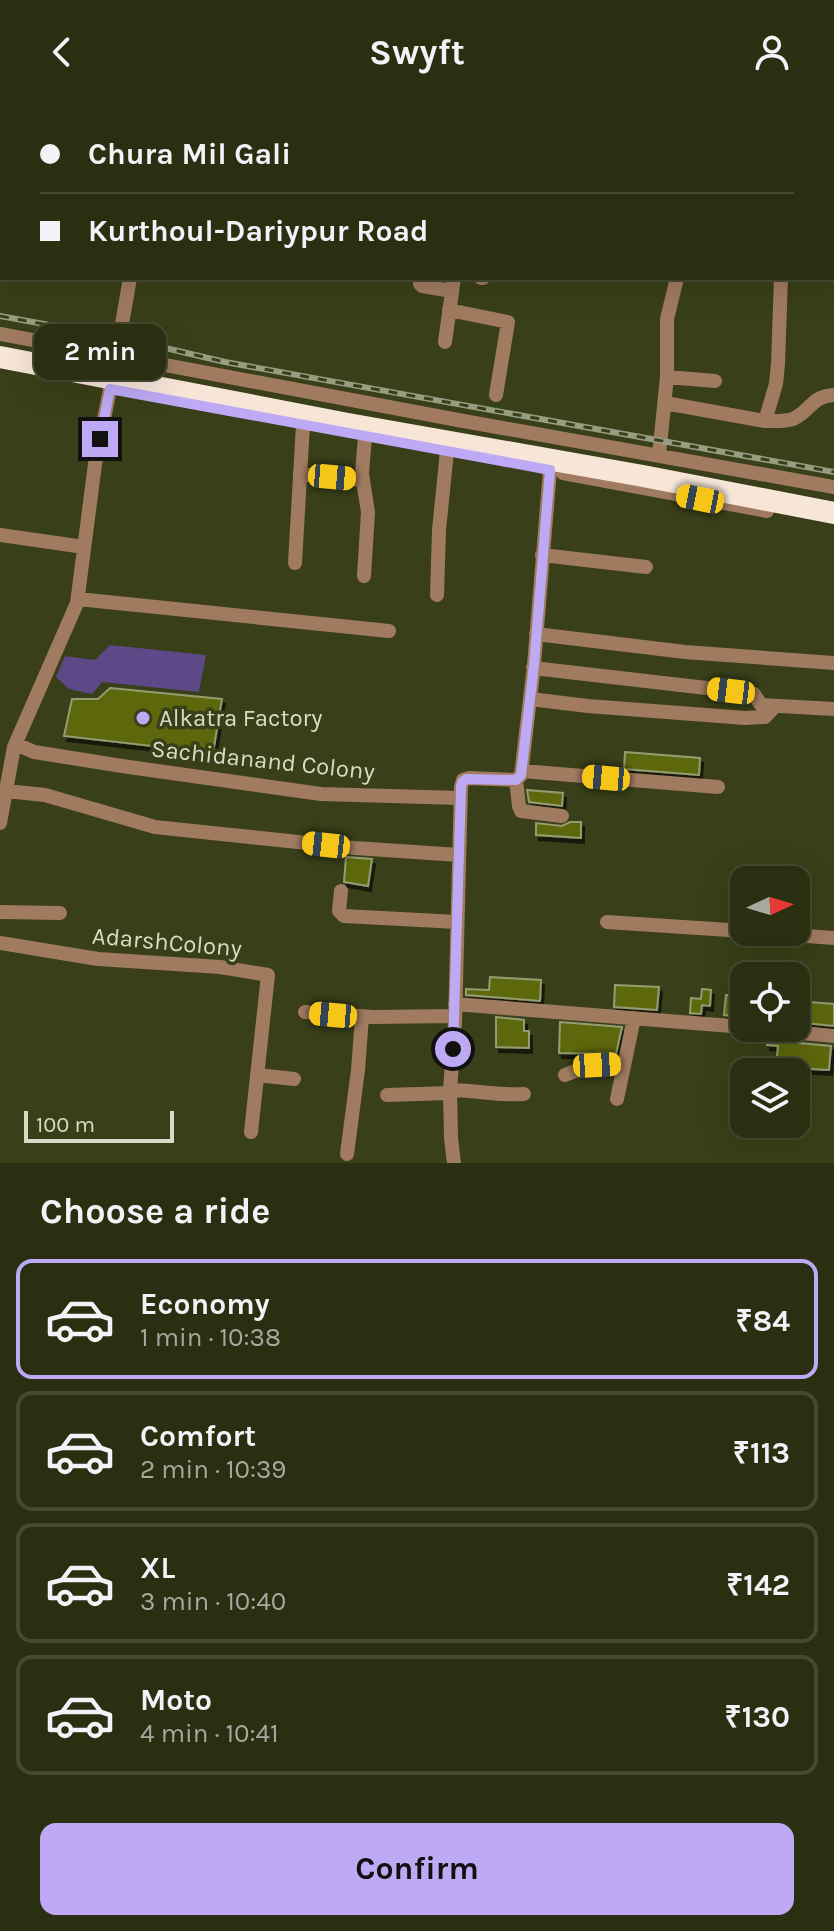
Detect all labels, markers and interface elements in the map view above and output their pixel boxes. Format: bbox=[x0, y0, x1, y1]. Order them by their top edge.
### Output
icon: back bbox=[40, 30, 84, 74]
icon: person bbox=[750, 30, 794, 74]
text: Swyft bbox=[369, 31, 465, 73]
text: Chura Mil Gali bbox=[88, 136, 291, 172]
text: Kurthoul-Dariypur Road bbox=[88, 213, 428, 249]
callout: 2 min bbox=[34, 323, 166, 379]
text: 2 min bbox=[64, 336, 136, 367]
route end bbox=[82, 421, 118, 457]
car bbox=[307, 463, 357, 491]
car bbox=[674, 483, 726, 515]
car bbox=[706, 676, 756, 706]
place label: Alkatra Factory bbox=[159, 704, 322, 732]
marker: Alkatra Factory bbox=[134, 709, 152, 727]
street label: Sachidanand Colony bbox=[150, 734, 376, 786]
car bbox=[581, 764, 631, 792]
car bbox=[301, 831, 351, 859]
north arrow bbox=[730, 866, 810, 946]
map controls bbox=[730, 866, 810, 1138]
street label: AdarshColony bbox=[91, 922, 243, 962]
button: locate bbox=[730, 962, 810, 1042]
car bbox=[308, 1001, 358, 1029]
route start bbox=[435, 1031, 471, 1067]
car bbox=[572, 1052, 622, 1078]
button: layers bbox=[730, 1058, 810, 1138]
scale bar bbox=[24, 1107, 174, 1143]
text: 100 m bbox=[36, 1112, 95, 1138]
text: Choose a ride bbox=[40, 1190, 270, 1232]
icon: car bbox=[44, 1283, 116, 1355]
text: Economy bbox=[140, 1286, 270, 1322]
text: ₹84 bbox=[736, 1303, 790, 1339]
text: 1 min · 10:38 bbox=[140, 1322, 281, 1353]
icon: car bbox=[44, 1415, 116, 1487]
text: Comfort bbox=[140, 1418, 256, 1454]
text: ₹113 bbox=[733, 1435, 790, 1471]
text: 2 min · 10:39 bbox=[140, 1454, 286, 1485]
icon: car bbox=[44, 1547, 116, 1619]
text: XL bbox=[140, 1550, 175, 1586]
text: ₹142 bbox=[726, 1567, 790, 1603]
text: 3 min · 10:40 bbox=[140, 1586, 286, 1617]
icon: car bbox=[44, 1679, 116, 1751]
text: Moto bbox=[140, 1682, 212, 1718]
text: ₹130 bbox=[725, 1699, 790, 1735]
text: 4 min · 10:41 bbox=[140, 1718, 279, 1749]
button: Confirm bbox=[40, 1823, 794, 1915]

